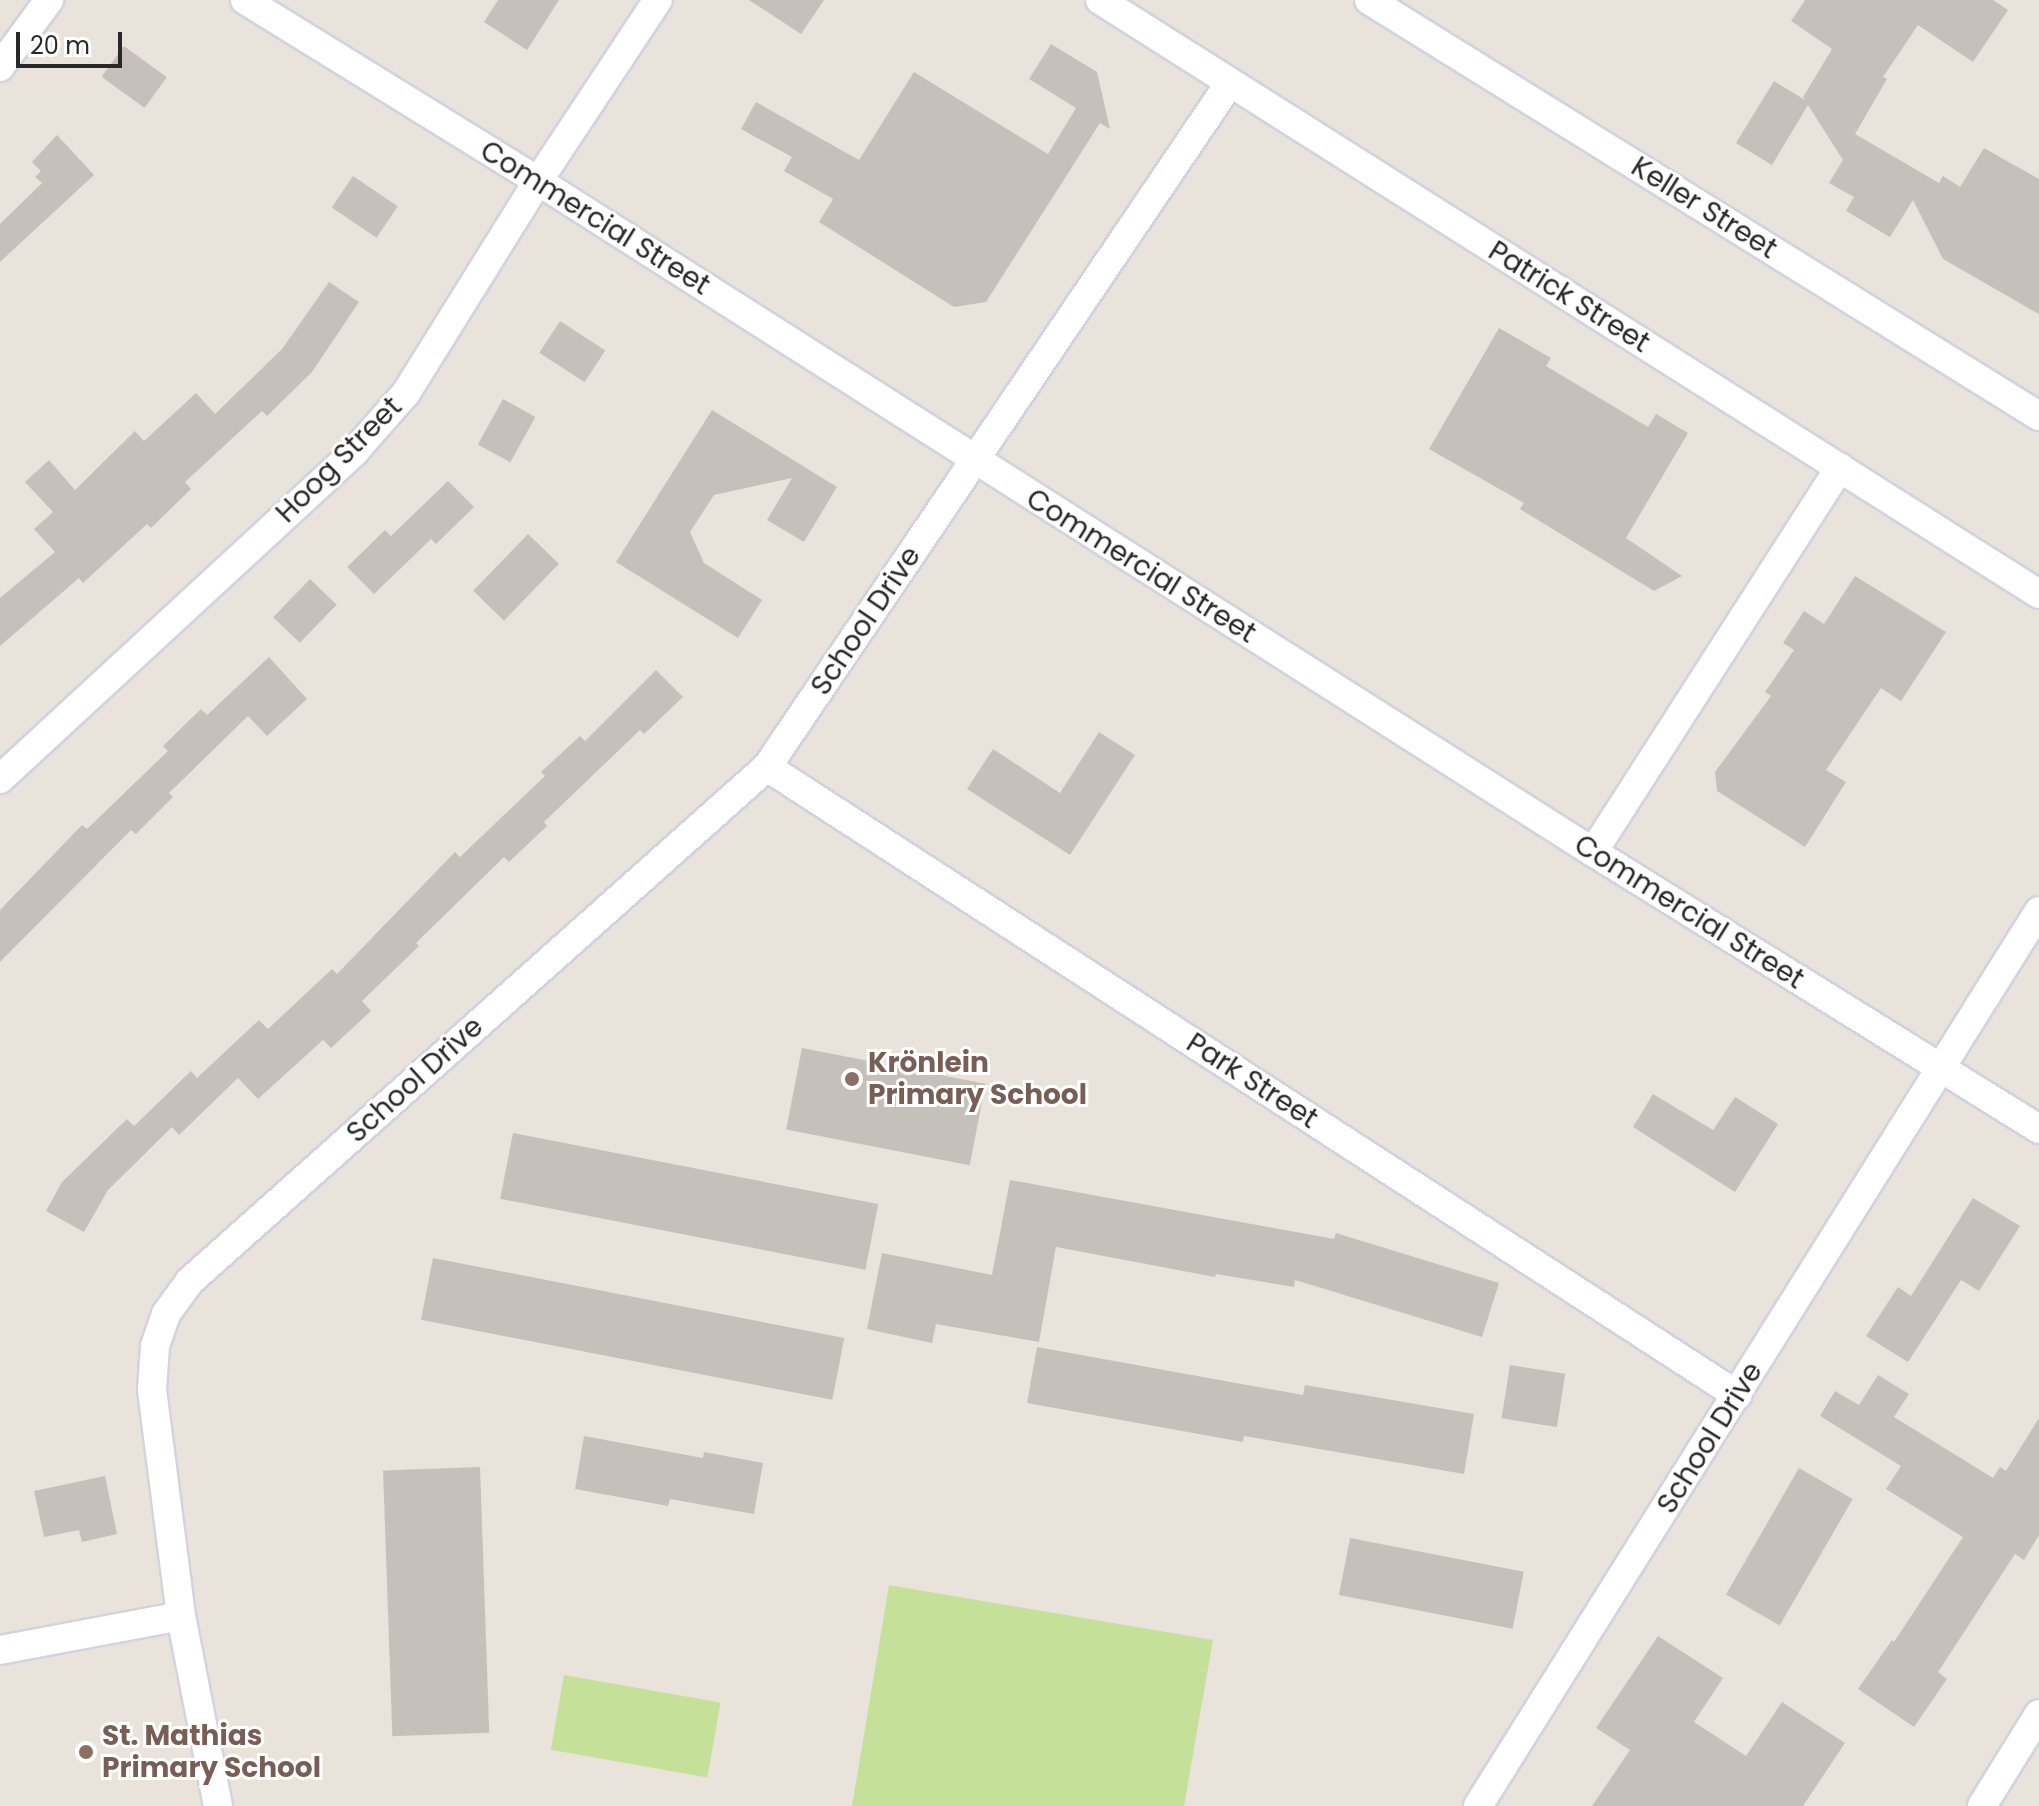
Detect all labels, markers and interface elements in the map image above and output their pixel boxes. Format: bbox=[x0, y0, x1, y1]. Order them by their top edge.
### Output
scale bar bbox=[20, 16, 126, 66]
text: 20 m bbox=[30, 29, 90, 62]
street label: Commercial Street bbox=[474, 134, 716, 302]
street label: Keller Street bbox=[1625, 150, 1783, 266]
street label: Patrick Street bbox=[1482, 234, 1656, 360]
street label: Hoog Street bbox=[269, 390, 409, 530]
street label: Commercial Street bbox=[1020, 482, 1262, 650]
street label: School Drive bbox=[804, 540, 928, 702]
street label: Commercial Street bbox=[1568, 828, 1810, 996]
street label: School Drive bbox=[340, 1010, 490, 1150]
street label: Park Street bbox=[1180, 1026, 1324, 1136]
place label: Krönlein Primary School bbox=[868, 1046, 1087, 1112]
marker: Krönlein Primary School bbox=[843, 1070, 861, 1088]
street label: School Drive bbox=[1650, 1356, 1770, 1520]
place label: St. Mathias Primary School bbox=[102, 1719, 321, 1785]
marker: St. Mathias Primary School bbox=[77, 1743, 95, 1761]

